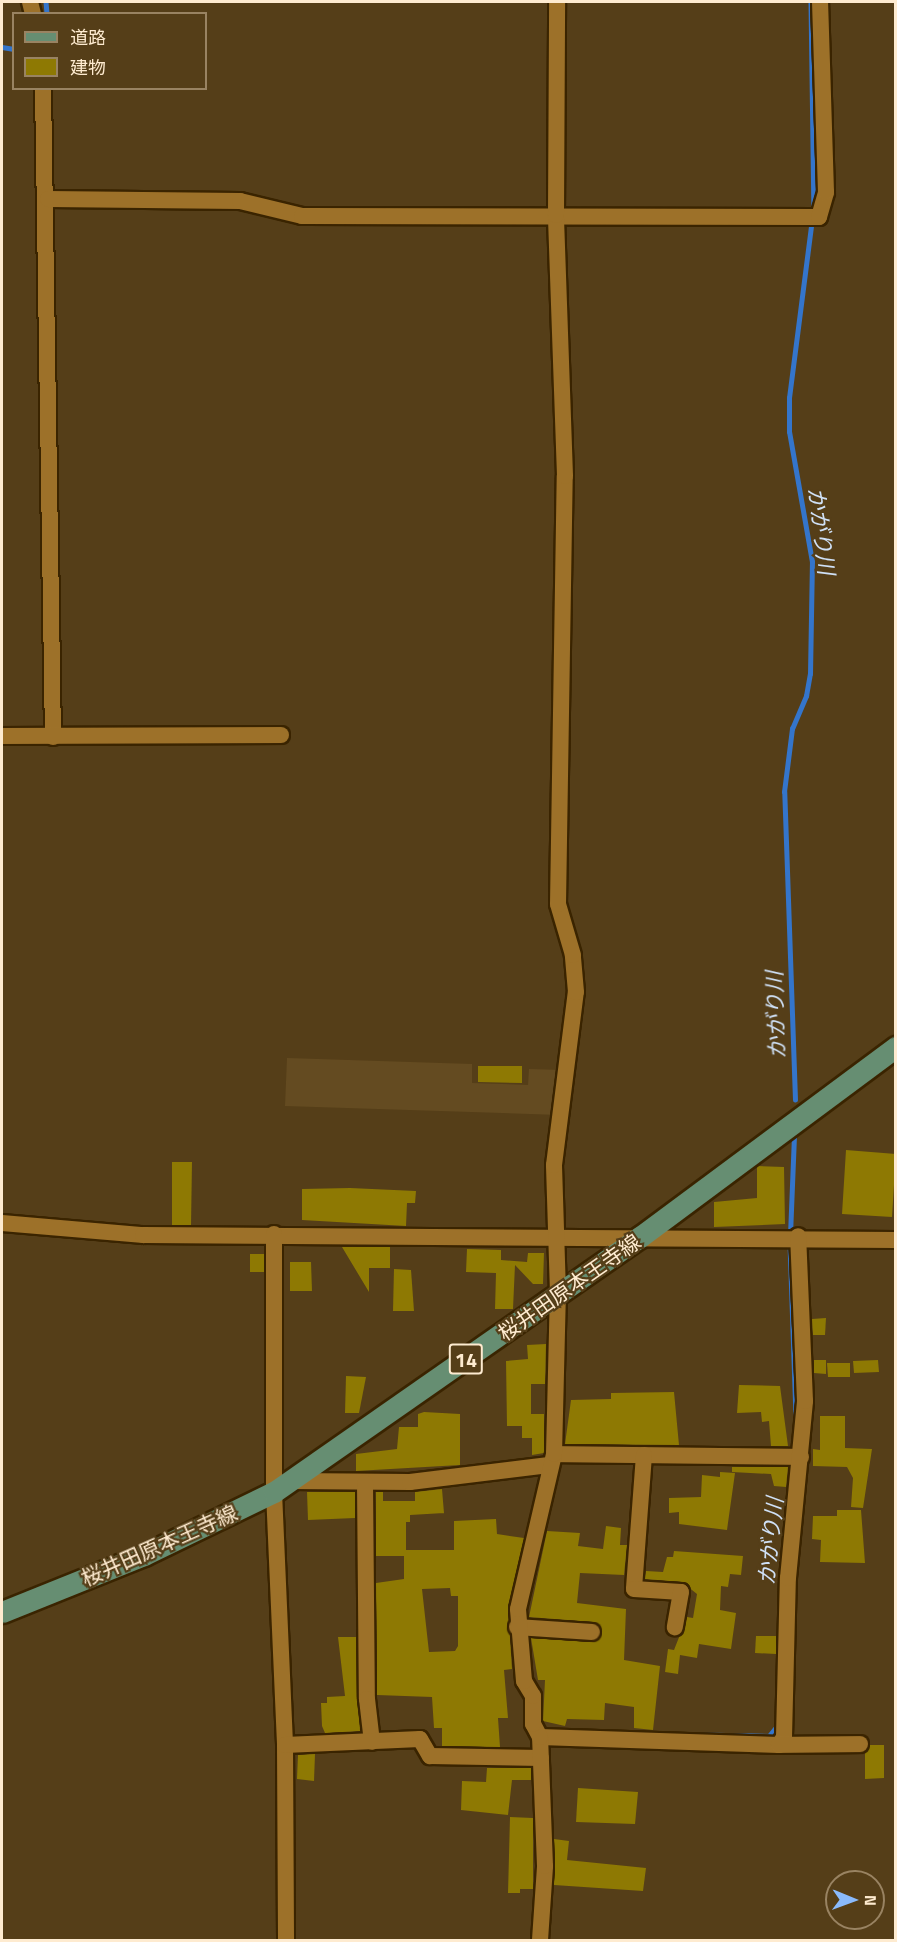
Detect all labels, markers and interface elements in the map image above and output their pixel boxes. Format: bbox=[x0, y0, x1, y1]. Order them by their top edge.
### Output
legend bbox=[12, 12, 207, 90]
text: 道路 bbox=[70, 24, 106, 51]
text: 建物 bbox=[70, 54, 106, 81]
water label: かがり川 bbox=[803, 486, 839, 576]
water label: かがり川 bbox=[761, 971, 791, 1059]
street label: 桜井田原本王寺線 bbox=[493, 1228, 645, 1346]
road number: 14 bbox=[448, 1342, 484, 1376]
water label: かがり川 bbox=[753, 1496, 789, 1586]
street label: 桜井田原本王寺線 bbox=[77, 1499, 241, 1591]
north arrow bbox=[825, 1870, 885, 1930]
text: N bbox=[859, 1895, 883, 1906]

